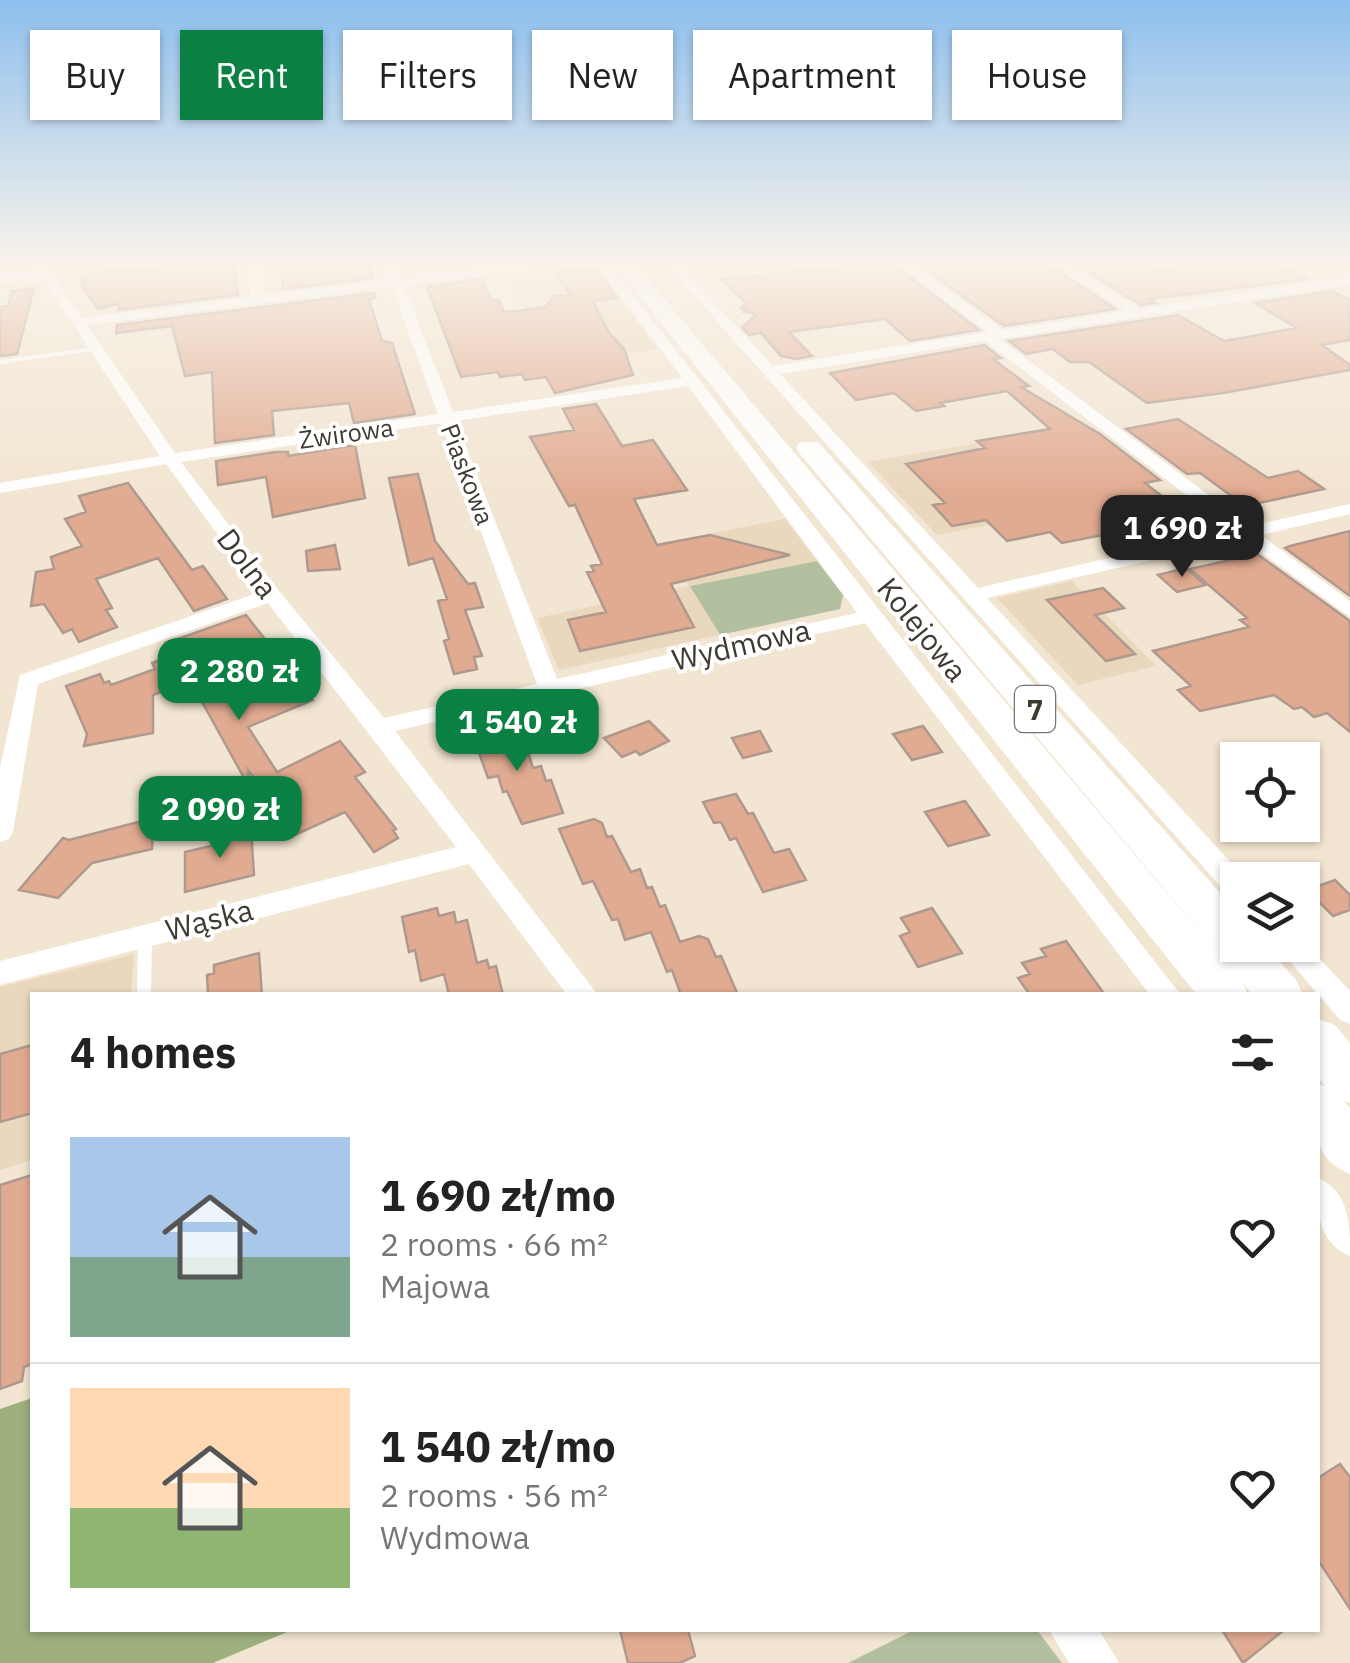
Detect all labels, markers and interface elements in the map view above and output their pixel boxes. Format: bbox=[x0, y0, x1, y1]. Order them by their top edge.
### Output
chip: Buy bbox=[30, 30, 160, 120]
chip: Rent bbox=[180, 30, 323, 120]
chip: Filters bbox=[343, 30, 512, 120]
chip: New bbox=[532, 30, 673, 120]
chip: Apartment bbox=[693, 30, 932, 120]
chip: House bbox=[952, 30, 1122, 120]
street label: Żwirowa bbox=[297, 410, 395, 456]
street label: Piaskowa bbox=[434, 419, 502, 529]
pin: 1 690 zł bbox=[1079, 495, 1285, 580]
text: 1 690 zł bbox=[1123, 506, 1241, 548]
street label: Dolna bbox=[209, 520, 287, 606]
street label: Kolejowa bbox=[869, 569, 977, 689]
street label: Wydmowa bbox=[668, 609, 814, 679]
pin: 2 280 zł bbox=[136, 638, 342, 723]
text: 2 280 zł bbox=[180, 649, 298, 691]
road number: 7 bbox=[1015, 686, 1055, 732]
pin: 1 540 zł bbox=[414, 689, 620, 774]
text: 1 540 zł bbox=[458, 700, 576, 742]
map controls bbox=[1220, 742, 1320, 962]
button: locate bbox=[1220, 742, 1320, 842]
pin: 2 090 zł bbox=[117, 776, 323, 861]
text: 2 090 zł bbox=[161, 787, 279, 829]
button: layers bbox=[1220, 862, 1320, 962]
street label: Wąska bbox=[161, 889, 257, 949]
text: 4 homes bbox=[70, 1025, 236, 1080]
icon: filters bbox=[1225, 1025, 1280, 1080]
text: 1 690 zł/mo bbox=[380, 1168, 616, 1223]
icon: home bbox=[150, 1177, 270, 1297]
icon: heart bbox=[1225, 1210, 1280, 1265]
text: 2 rooms · 66 m² bbox=[380, 1223, 608, 1265]
text: Majowa bbox=[380, 1265, 490, 1307]
text: 1 540 zł/mo bbox=[380, 1419, 616, 1474]
icon: home bbox=[150, 1428, 270, 1548]
icon: heart bbox=[1225, 1461, 1280, 1516]
text: 2 rooms · 56 m² bbox=[380, 1474, 608, 1516]
text: Wydmowa bbox=[380, 1516, 530, 1558]

